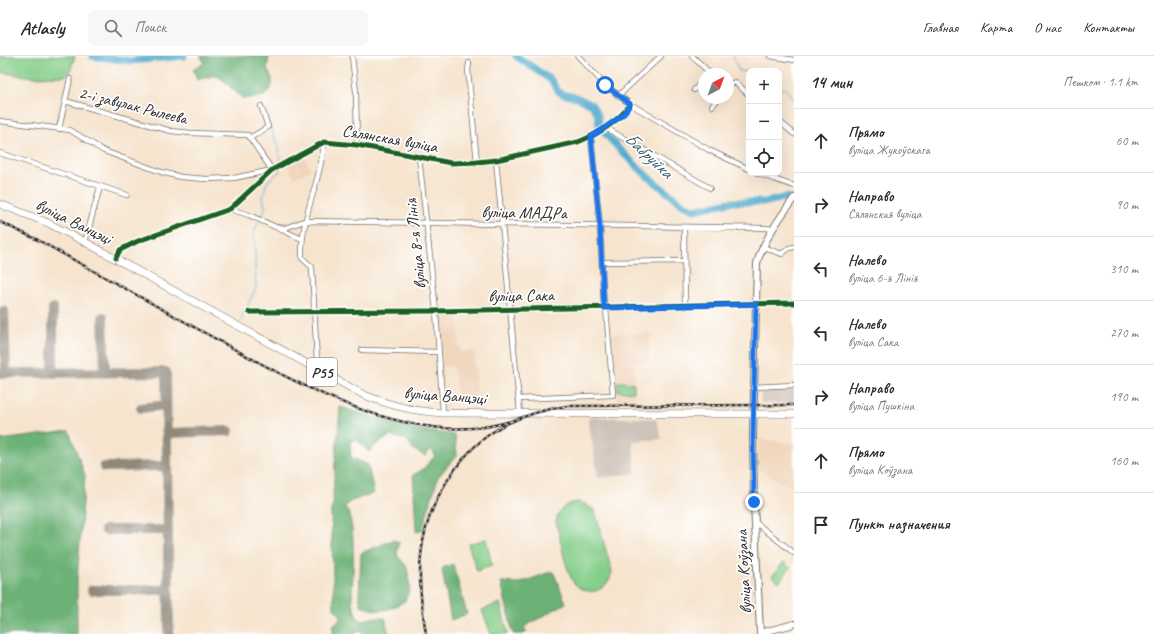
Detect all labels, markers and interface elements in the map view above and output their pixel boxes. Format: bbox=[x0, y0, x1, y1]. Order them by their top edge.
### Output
search box bbox=[88, 10, 368, 46]
text: Atlasly bbox=[20, 16, 64, 40]
icon: search bbox=[102, 17, 124, 39]
text: Поиск bbox=[134, 18, 166, 37]
text: Главная bbox=[923, 19, 958, 36]
text: Карта bbox=[980, 19, 1012, 36]
text: О нас bbox=[1034, 19, 1061, 36]
text: Контакты bbox=[1083, 19, 1134, 36]
north arrow bbox=[698, 68, 734, 104]
map controls bbox=[746, 68, 782, 176]
button: + bbox=[746, 68, 782, 104]
text: 14 мин bbox=[810, 72, 852, 93]
text: Пешком · 1.1 km bbox=[1063, 74, 1138, 90]
route start bbox=[596, 76, 614, 94]
street label: 2-і завулак Рылеева bbox=[76, 82, 191, 131]
button: − bbox=[746, 104, 782, 140]
street label: Сялянская вуліца bbox=[341, 120, 441, 157]
text: Прямо bbox=[848, 123, 884, 142]
water label: Бабруйка bbox=[620, 127, 679, 184]
icon: ahead bbox=[810, 130, 832, 152]
text: 60 m bbox=[1116, 133, 1138, 149]
button: locate bbox=[746, 140, 782, 176]
text: вуліца Жукоўскага bbox=[848, 142, 930, 158]
text: Направо bbox=[848, 187, 894, 206]
street label: вуліца Ванцэці bbox=[32, 194, 117, 250]
icon: right bbox=[810, 194, 832, 216]
street label: вуліца 8-я Лінія bbox=[400, 197, 431, 290]
text: 90 m bbox=[1116, 197, 1138, 213]
street label: вуліца МАДРа bbox=[481, 201, 568, 224]
text: Сялянская вуліца bbox=[848, 206, 922, 222]
text: Налево bbox=[848, 251, 886, 270]
icon: left bbox=[810, 258, 832, 280]
text: 310 m bbox=[1110, 261, 1138, 277]
text: вуліца 6-я Лінія bbox=[848, 270, 918, 286]
street label: вуліца Сака bbox=[488, 284, 556, 307]
text: Налево bbox=[848, 315, 886, 334]
icon: left bbox=[810, 322, 832, 344]
text: 270 m bbox=[1110, 325, 1138, 341]
text: вуліца Сака bbox=[848, 334, 898, 350]
road number: Р55 bbox=[307, 358, 337, 386]
text: Направо bbox=[848, 379, 894, 398]
street label: вуліца Ванцэці bbox=[403, 382, 489, 409]
icon: right bbox=[810, 386, 832, 408]
text: 190 m bbox=[1110, 389, 1138, 405]
text: вуліца Пушкіна bbox=[848, 398, 914, 414]
text: Прямо bbox=[848, 443, 884, 462]
icon: ahead bbox=[810, 450, 832, 472]
text: 160 m bbox=[1110, 453, 1138, 469]
text: вуліца Коўзана bbox=[848, 462, 912, 478]
route end bbox=[745, 493, 763, 511]
icon: arrive bbox=[810, 514, 832, 536]
text: Пункт назначения bbox=[848, 515, 950, 534]
street label: вуліца Коўзана bbox=[731, 528, 757, 614]

